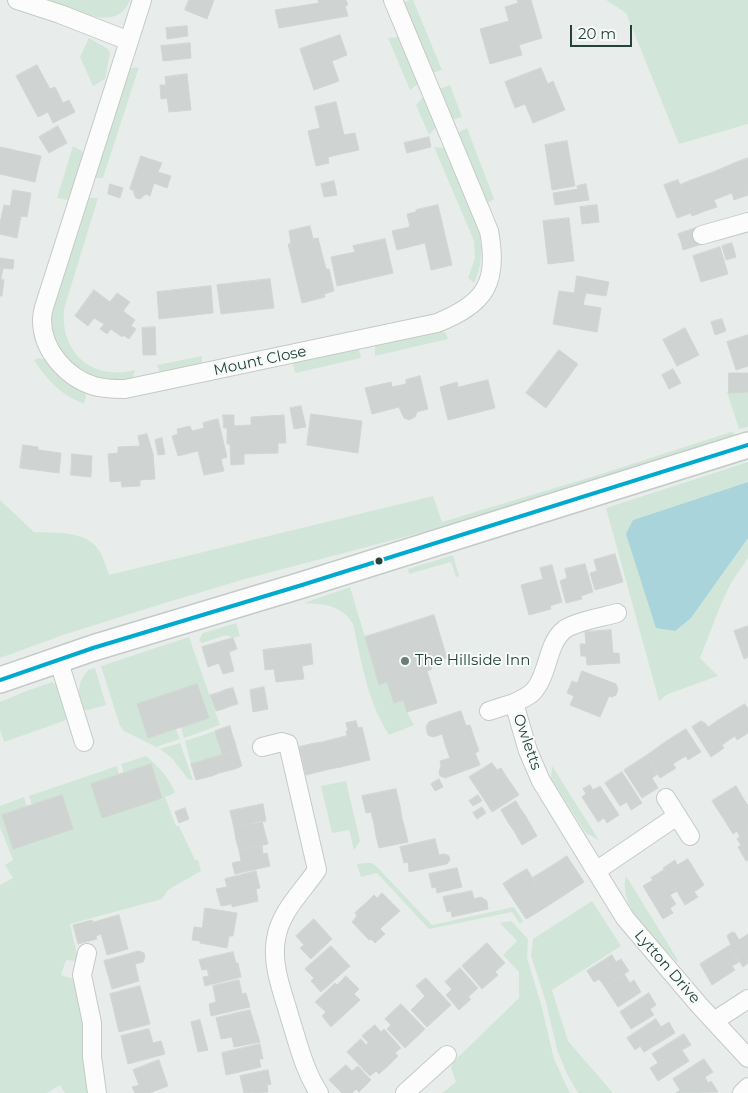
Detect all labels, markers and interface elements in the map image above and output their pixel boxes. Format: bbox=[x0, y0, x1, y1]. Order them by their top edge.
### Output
scale bar bbox=[573, 15, 636, 47]
text: 20 m bbox=[578, 24, 616, 43]
street label: Mount Close bbox=[212, 342, 308, 380]
unlabelled marker bbox=[374, 556, 384, 566]
place label: The Hillside Inn bbox=[415, 652, 530, 670]
marker: The Hillside Inn bbox=[399, 655, 411, 667]
street label: Owletts bbox=[509, 712, 545, 772]
street label: Lytton Drive bbox=[630, 927, 704, 1007]

